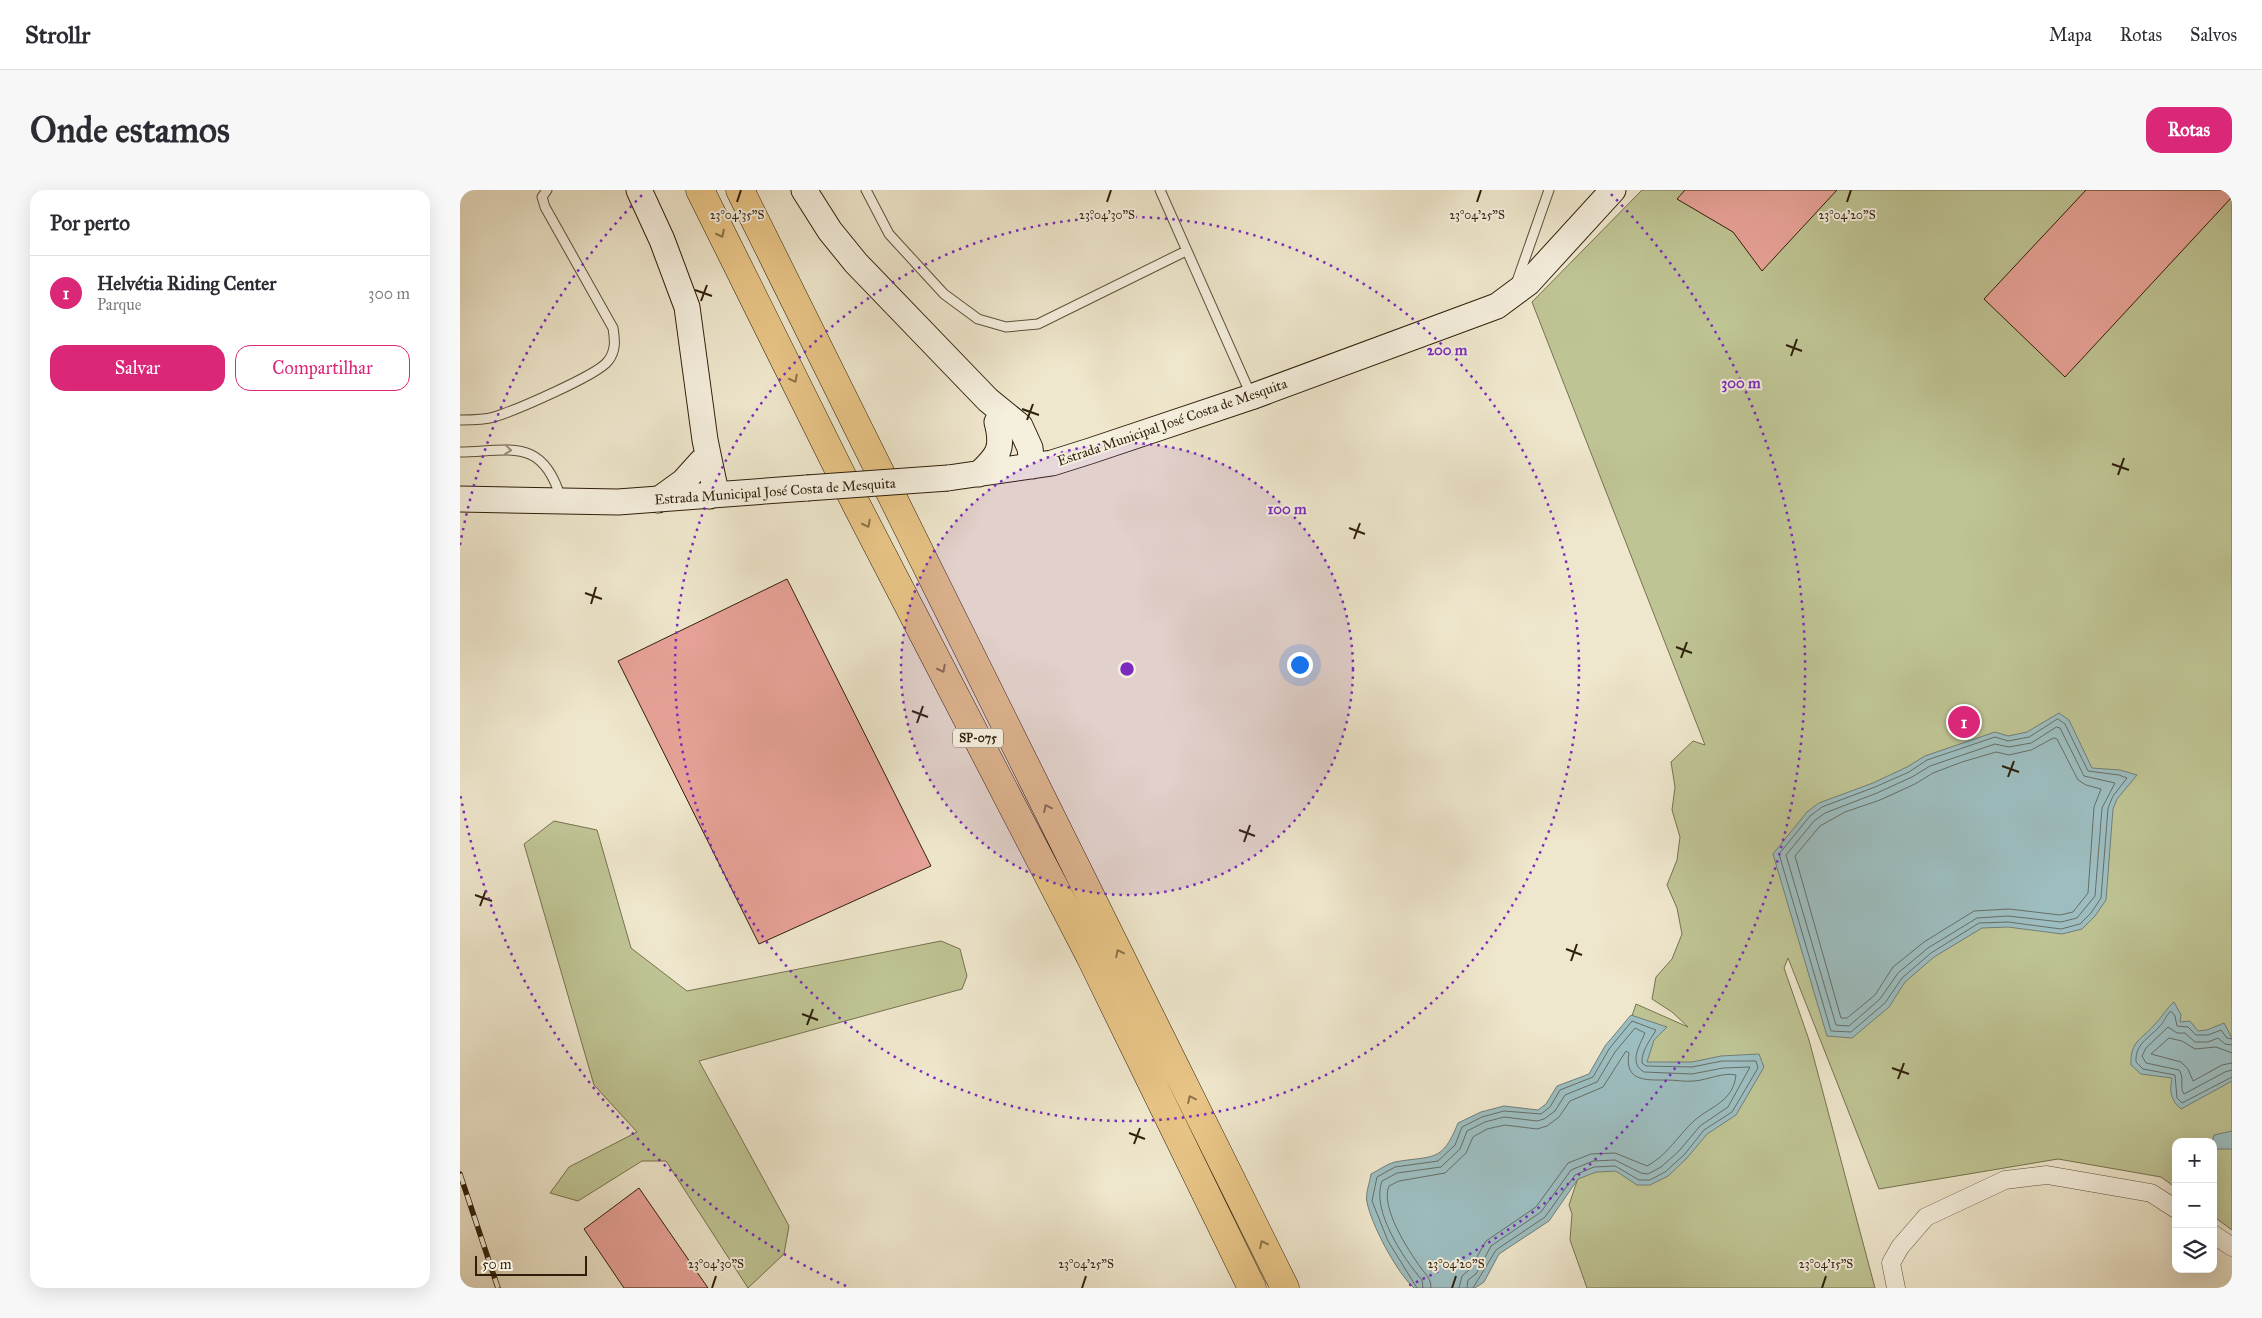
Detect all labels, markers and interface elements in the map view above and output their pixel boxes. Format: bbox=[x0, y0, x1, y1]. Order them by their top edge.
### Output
text: Strollr bbox=[25, 20, 90, 50]
text: Mapa bbox=[2049, 24, 2092, 46]
text: Rotas bbox=[2120, 24, 2162, 46]
text: Salvos bbox=[2190, 24, 2237, 46]
button: Rotas bbox=[2146, 107, 2232, 153]
text: Onde estamos bbox=[30, 109, 230, 152]
text: 23°04'35"S bbox=[710, 208, 764, 222]
text: 23°04'30"S bbox=[1079, 208, 1135, 222]
text: 23°04'25"S bbox=[1449, 208, 1505, 222]
text: 23°04'20"S bbox=[1818, 208, 1876, 222]
text: Por perto bbox=[50, 210, 130, 236]
one-way arrow bbox=[715, 228, 725, 237]
text: Helvétia Riding Center bbox=[97, 272, 276, 295]
text: 1 bbox=[63, 284, 69, 303]
text: 300 m bbox=[368, 284, 410, 303]
text: Parque bbox=[97, 295, 141, 314]
text: 200 m bbox=[1427, 341, 1468, 359]
button: Salvar bbox=[50, 345, 225, 391]
button: Compartilhar bbox=[235, 345, 410, 391]
one-way arrow bbox=[788, 374, 798, 383]
text: 300 m bbox=[1721, 374, 1761, 393]
street label: Estrada Municipal José Costa de Mesquita bbox=[1055, 375, 1290, 471]
one-way arrow bbox=[505, 444, 513, 455]
street label: Estrada Municipal José Costa de Mesquita bbox=[654, 475, 896, 509]
text: 100 m bbox=[1267, 500, 1307, 518]
one-way arrow bbox=[861, 519, 871, 528]
your location bbox=[1287, 652, 1313, 678]
centre of rings bbox=[1118, 660, 1136, 678]
one-way arrow bbox=[936, 663, 946, 672]
pin: 1 bbox=[1948, 703, 1980, 741]
road number: SP-075 bbox=[953, 728, 1003, 748]
one-way arrow bbox=[1043, 804, 1053, 813]
one-way arrow bbox=[1115, 949, 1125, 958]
one-way arrow bbox=[1187, 1095, 1197, 1104]
map controls bbox=[2172, 1138, 2217, 1273]
button: + bbox=[2172, 1138, 2217, 1183]
button: − bbox=[2172, 1183, 2217, 1228]
button: layers bbox=[2172, 1228, 2217, 1273]
one-way arrow bbox=[1259, 1240, 1269, 1249]
scale bar bbox=[475, 1253, 588, 1276]
text: 50 m bbox=[482, 1256, 511, 1273]
text: 23°04'30"S bbox=[688, 1257, 744, 1271]
text: 23°04'25"S bbox=[1058, 1257, 1114, 1271]
text: 23°04'20"S bbox=[1427, 1257, 1485, 1271]
text: 23°04'15"S bbox=[1799, 1257, 1853, 1271]

